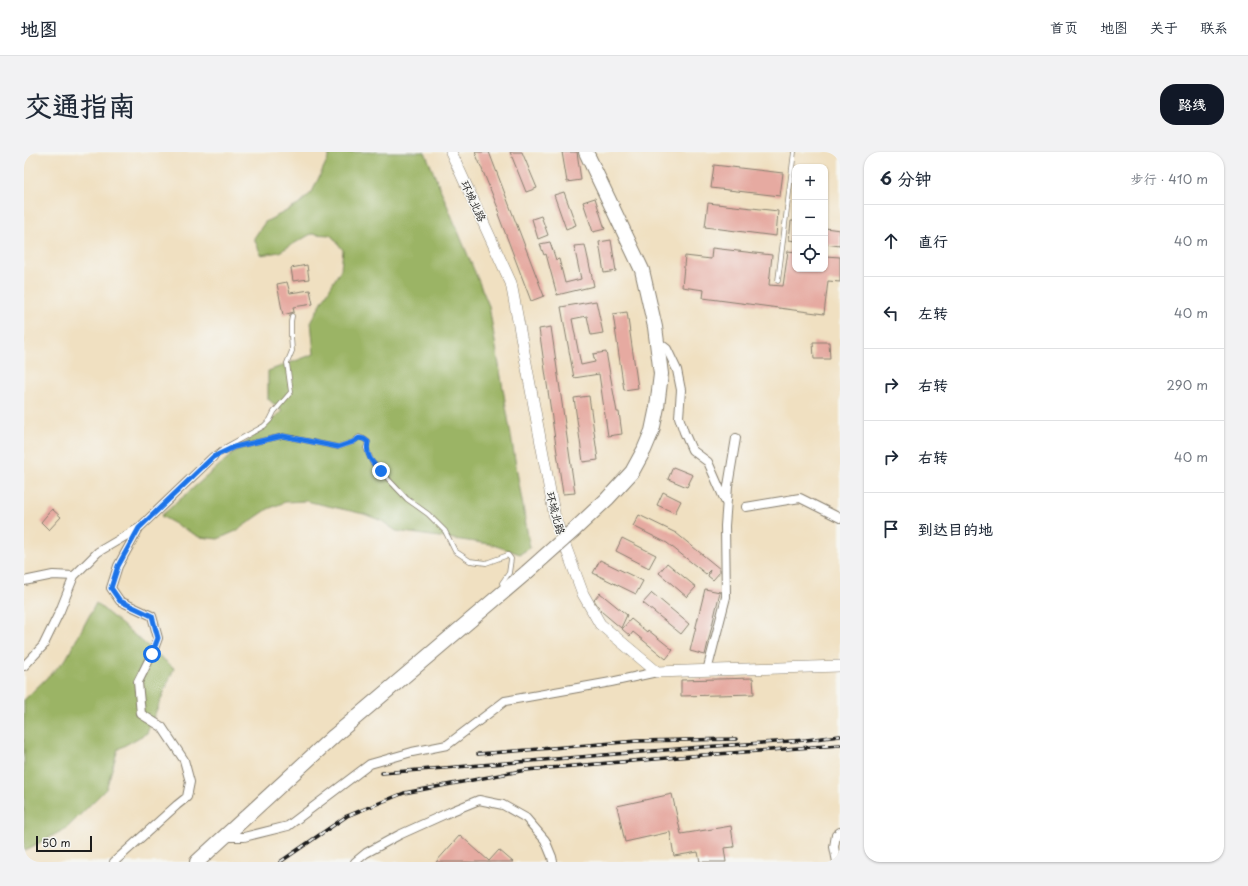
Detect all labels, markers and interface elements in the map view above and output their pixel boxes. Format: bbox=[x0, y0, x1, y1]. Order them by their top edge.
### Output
text: 地图 bbox=[20, 14, 58, 42]
text: 首页 bbox=[1050, 17, 1078, 38]
text: 地图 bbox=[1100, 17, 1128, 38]
text: 关于 bbox=[1150, 17, 1178, 38]
text: 联系 bbox=[1200, 17, 1228, 38]
text: 交通指南 bbox=[24, 83, 136, 126]
button: 路线 bbox=[1160, 84, 1224, 125]
map controls bbox=[792, 164, 828, 272]
button: + bbox=[792, 164, 828, 200]
text: 6 分钟 bbox=[880, 165, 931, 191]
text: 步行 · 410 m bbox=[1131, 169, 1208, 188]
street label: 环城北路 bbox=[457, 177, 491, 225]
button: − bbox=[792, 200, 828, 236]
text: 直行 bbox=[918, 229, 948, 252]
icon: ahead bbox=[880, 230, 902, 252]
text: 40 m bbox=[1174, 231, 1208, 250]
button: locate bbox=[792, 236, 828, 272]
text: 左转 bbox=[918, 301, 948, 324]
icon: left bbox=[880, 302, 902, 324]
text: 40 m bbox=[1174, 303, 1208, 322]
text: 右转 bbox=[918, 373, 948, 396]
icon: right bbox=[880, 374, 902, 396]
text: 290 m bbox=[1167, 375, 1208, 394]
text: 右转 bbox=[918, 445, 948, 468]
icon: right bbox=[880, 446, 902, 468]
text: 40 m bbox=[1174, 447, 1208, 466]
route end bbox=[372, 462, 390, 480]
street label: 环城北路 bbox=[542, 490, 570, 536]
text: 到达目的地 bbox=[918, 517, 993, 540]
icon: arrive bbox=[880, 518, 902, 540]
route start bbox=[143, 645, 161, 663]
scale bar bbox=[36, 834, 92, 853]
text: 50 m bbox=[42, 834, 71, 851]

